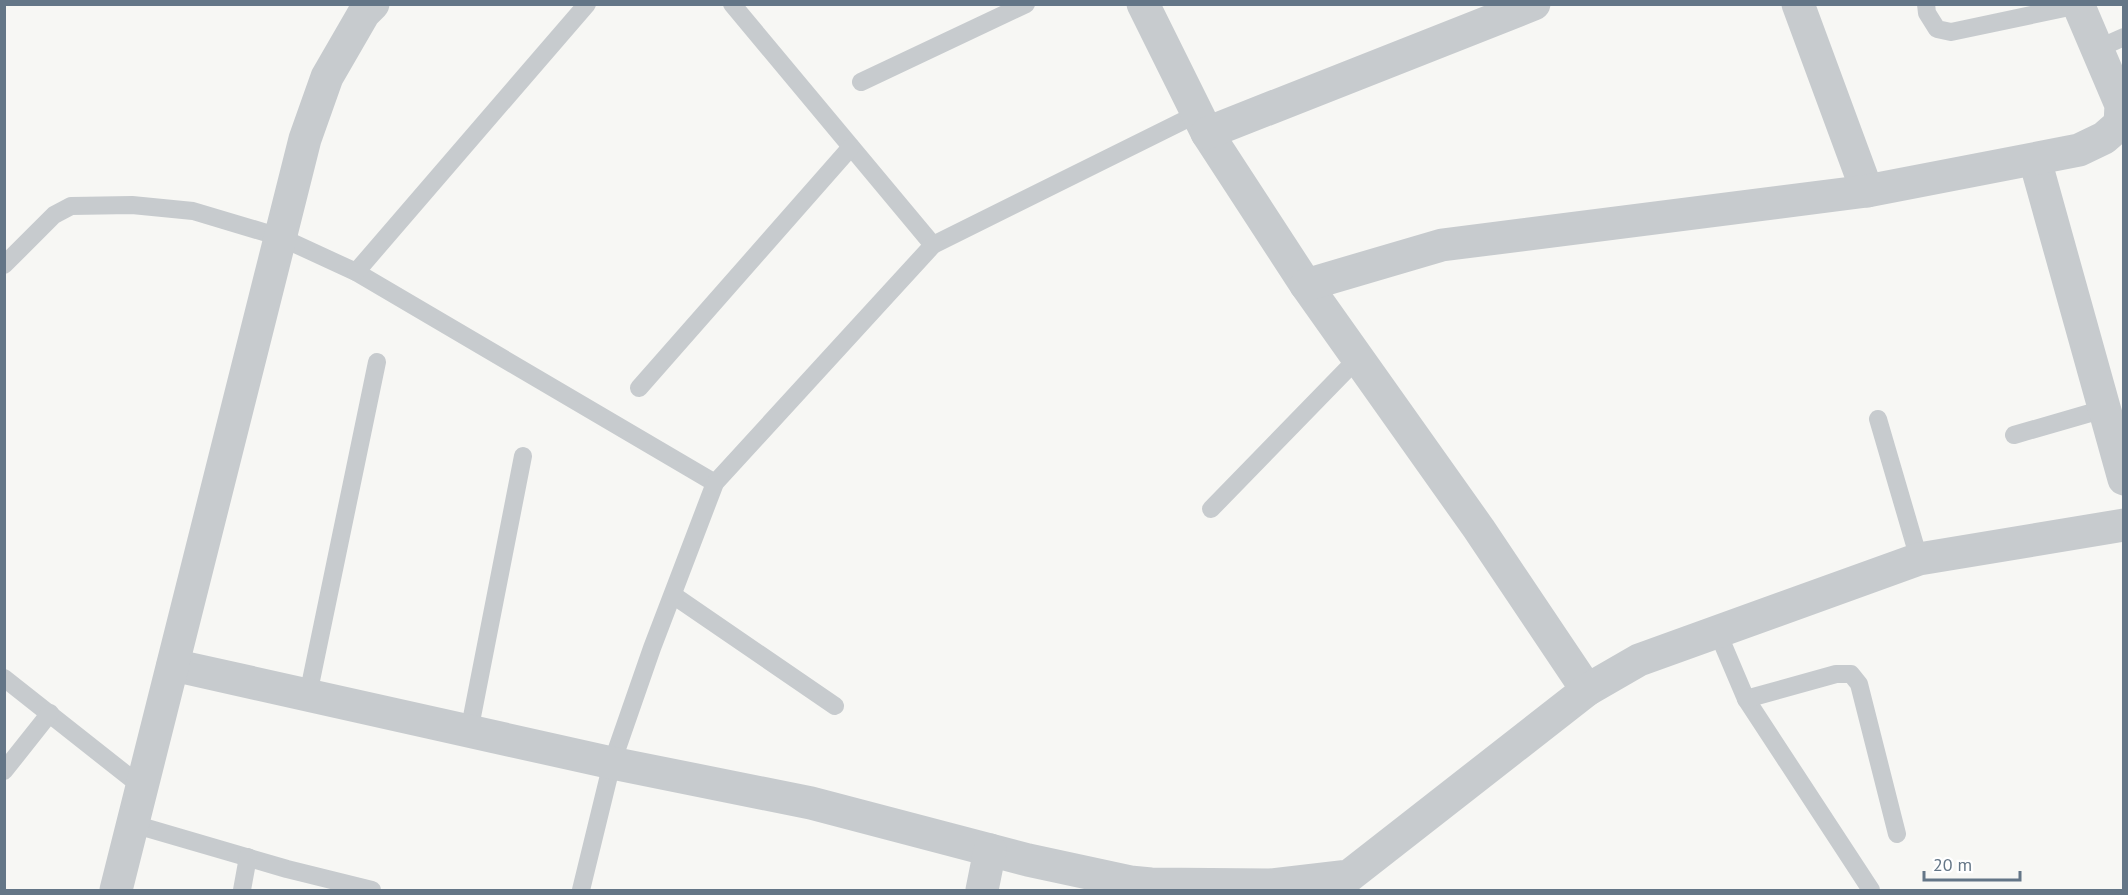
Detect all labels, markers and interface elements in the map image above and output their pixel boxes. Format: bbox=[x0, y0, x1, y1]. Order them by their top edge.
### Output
scale bar bbox=[1924, 844, 2020, 882]
text: 20 m bbox=[1933, 853, 1972, 876]

